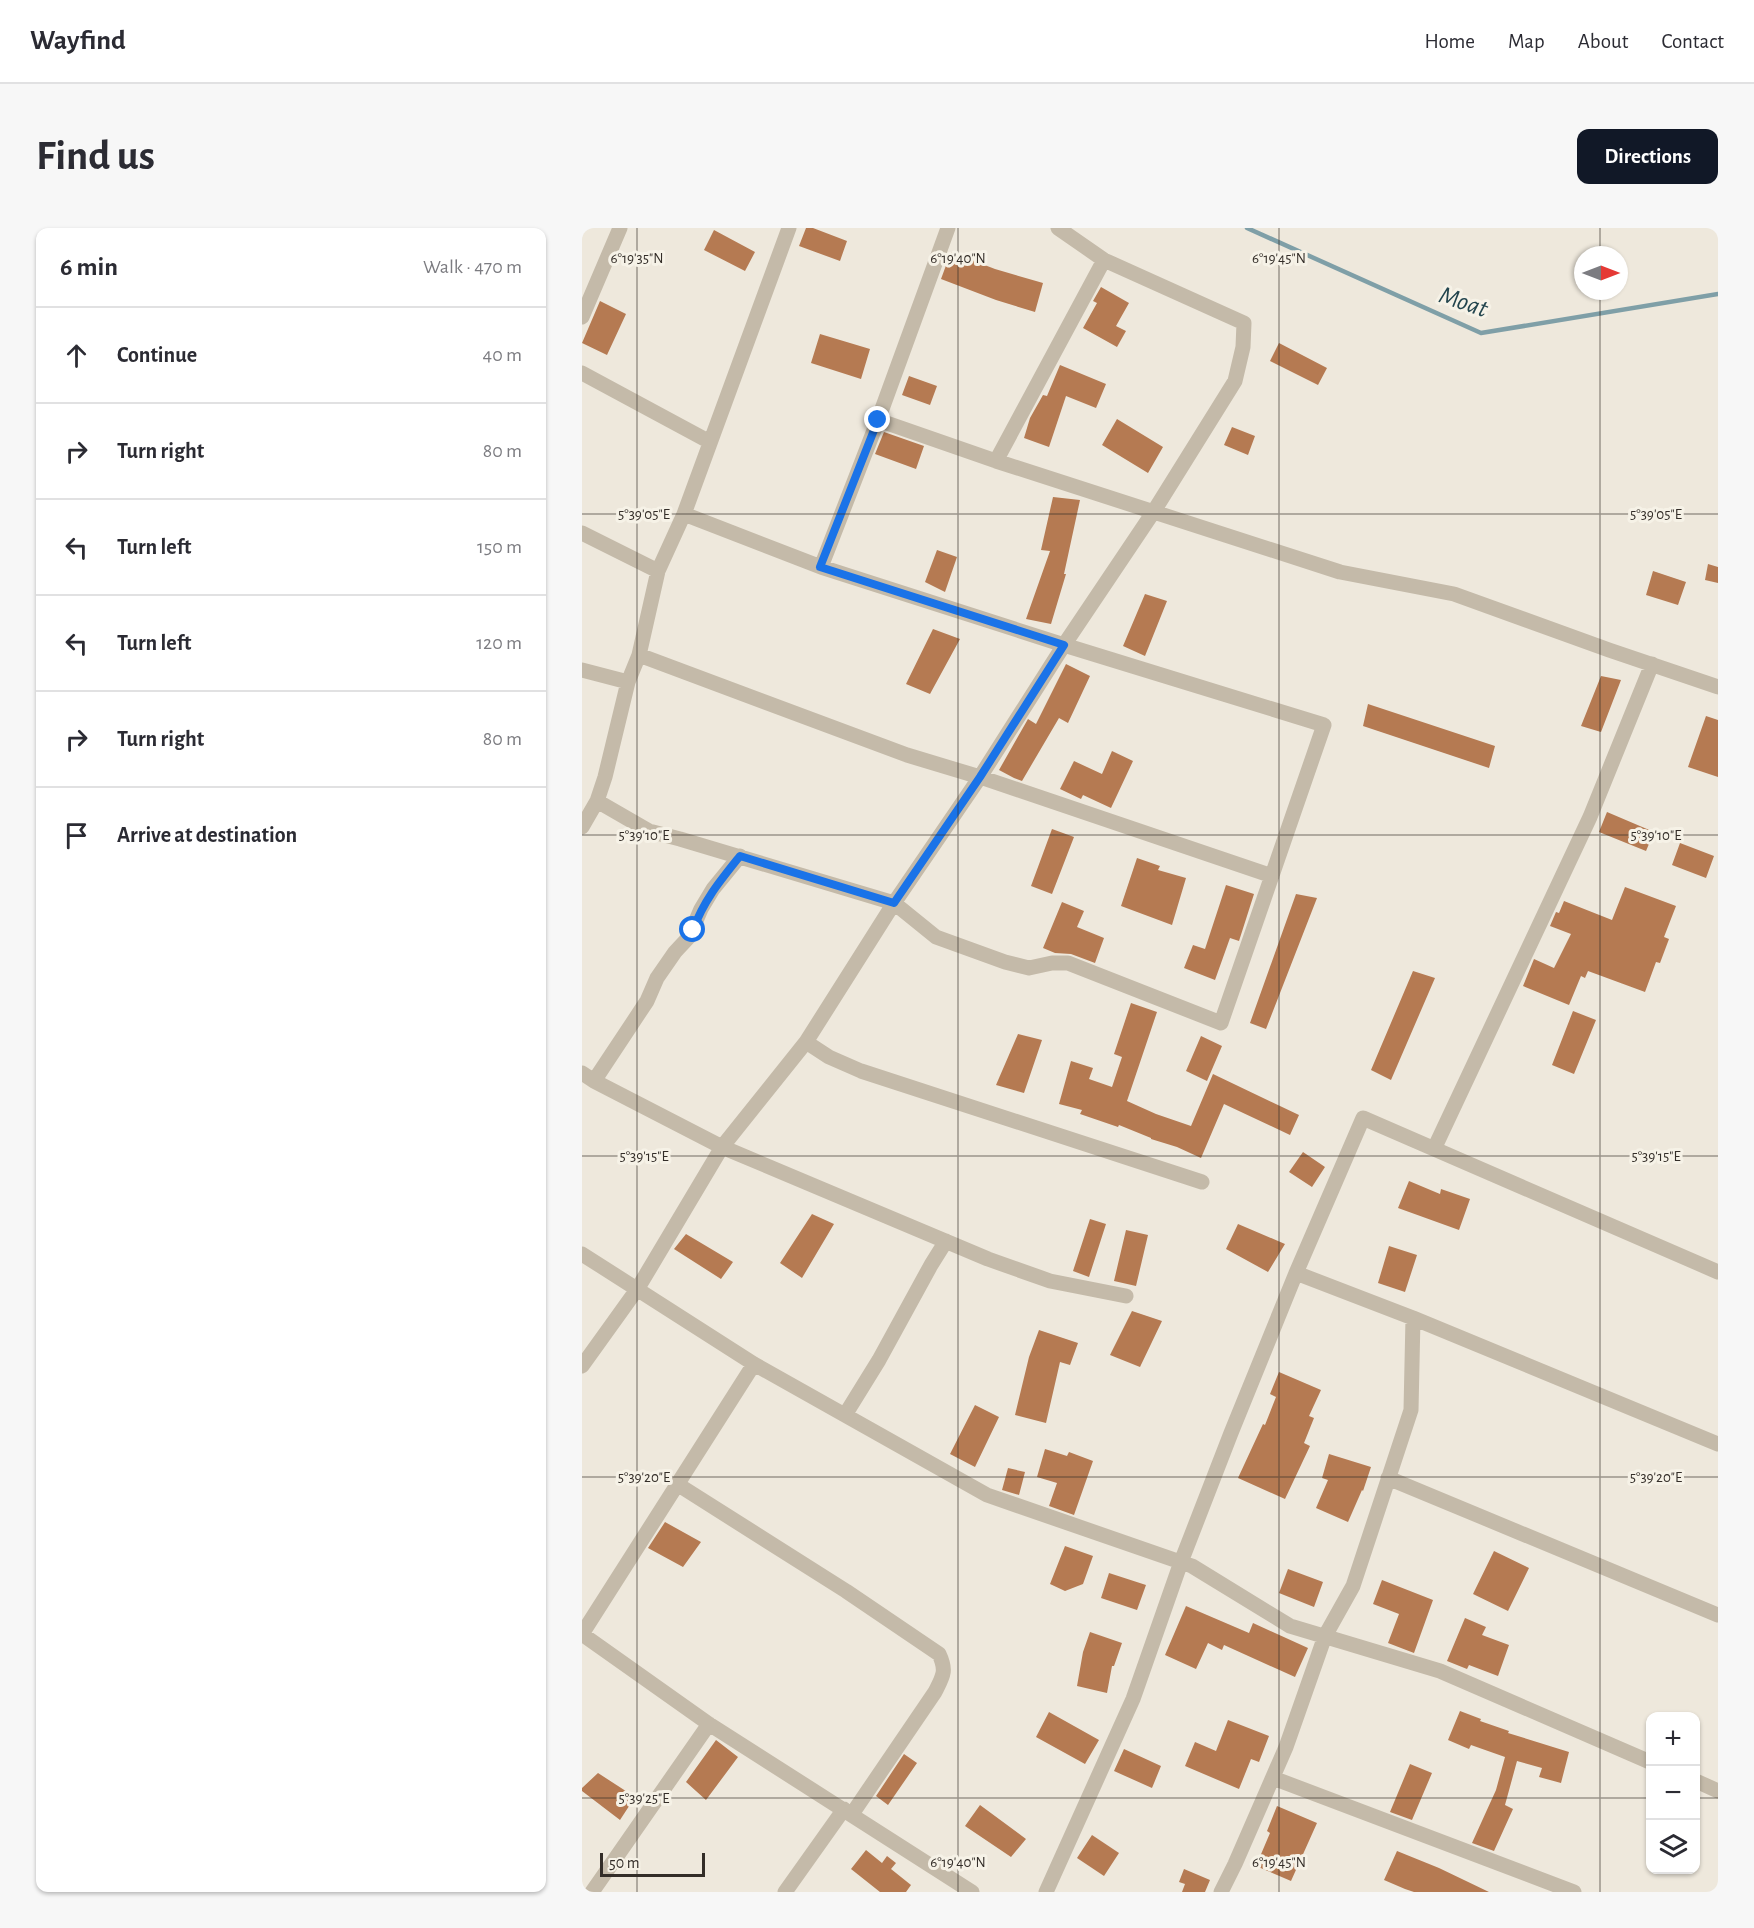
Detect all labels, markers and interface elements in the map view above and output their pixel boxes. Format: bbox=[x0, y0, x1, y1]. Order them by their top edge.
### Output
text: Wayfind bbox=[30, 27, 126, 55]
text: Home bbox=[1424, 31, 1475, 52]
text: Map bbox=[1508, 31, 1545, 52]
text: About bbox=[1578, 31, 1628, 52]
text: Contact bbox=[1661, 31, 1724, 52]
button: Directions bbox=[1577, 129, 1718, 184]
text: Find us bbox=[36, 135, 155, 177]
north arrow bbox=[1574, 246, 1628, 300]
text: 6°19'35"N bbox=[610, 251, 664, 266]
text: 6°19'40"N bbox=[930, 251, 986, 266]
text: 6°19'45"N bbox=[1252, 251, 1306, 266]
text: 6 min bbox=[60, 254, 118, 280]
text: Walk · 470 m bbox=[423, 257, 522, 277]
water label: Moat bbox=[1436, 282, 1492, 322]
icon: ahead bbox=[60, 339, 93, 372]
text: Continue bbox=[117, 344, 197, 366]
text: 40 m bbox=[483, 345, 522, 365]
route end bbox=[864, 406, 890, 432]
icon: right bbox=[60, 435, 93, 468]
text: Turn right bbox=[117, 440, 204, 462]
text: 80 m bbox=[483, 441, 522, 461]
text: 5°39'05"E bbox=[618, 507, 670, 522]
text: 5°39'05"E bbox=[1630, 507, 1682, 522]
icon: left bbox=[60, 531, 93, 564]
text: Turn left bbox=[117, 536, 191, 558]
text: 150 m bbox=[477, 537, 522, 557]
icon: left bbox=[60, 627, 93, 660]
text: Turn left bbox=[117, 632, 191, 654]
text: 120 m bbox=[476, 633, 522, 653]
icon: right bbox=[60, 723, 93, 756]
text: Turn right bbox=[117, 728, 204, 750]
text: 80 m bbox=[483, 729, 522, 749]
icon: arrive bbox=[60, 819, 93, 852]
text: Arrive at destination bbox=[117, 824, 297, 846]
text: 5°39'10"E bbox=[619, 828, 669, 843]
text: 5°39'10"E bbox=[1631, 828, 1681, 843]
route start bbox=[679, 916, 705, 942]
text: 5°39'15"E bbox=[619, 1149, 669, 1164]
text: 5°39'15"E bbox=[1631, 1149, 1681, 1164]
text: 5°39'20"E bbox=[618, 1470, 670, 1485]
text: 5°39'20"E bbox=[1630, 1470, 1682, 1485]
map controls bbox=[1646, 1712, 1700, 1874]
button: + bbox=[1646, 1712, 1700, 1766]
button: − bbox=[1646, 1766, 1700, 1820]
text: 5°39'25"E bbox=[619, 1791, 669, 1806]
button: layers bbox=[1646, 1820, 1700, 1874]
scale bar bbox=[600, 1850, 705, 1878]
text: 50 m bbox=[609, 1855, 640, 1871]
text: 6°19'40"N bbox=[930, 1855, 986, 1870]
text: 6°19'45"N bbox=[1252, 1855, 1306, 1870]

